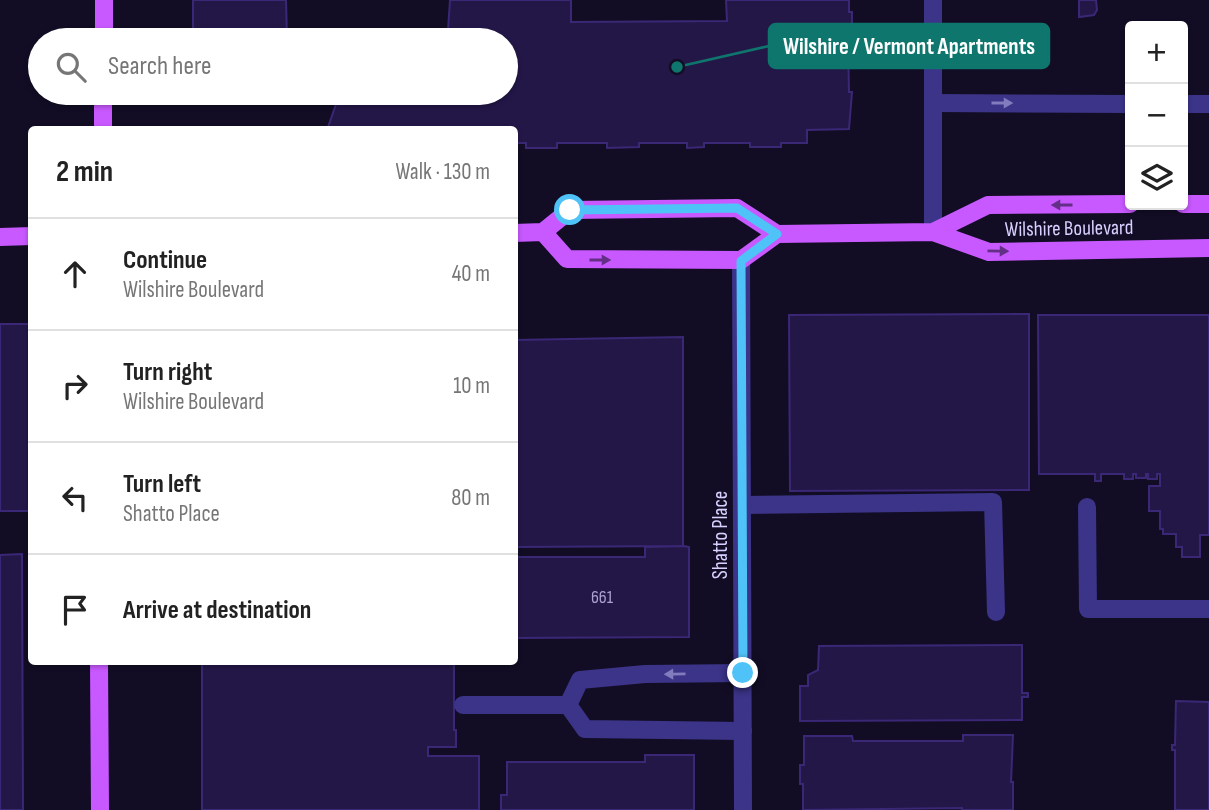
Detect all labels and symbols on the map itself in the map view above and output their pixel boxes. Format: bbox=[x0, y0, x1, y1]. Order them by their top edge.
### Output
callout: Wilshire / Vermont Apartments bbox=[769, 24, 1049, 68]
text: Wilshire / Vermont Apartments bbox=[783, 33, 1035, 61]
one-way arrow bbox=[991, 97, 1013, 109]
route start bbox=[554, 194, 585, 225]
one-way arrow bbox=[1051, 199, 1073, 211]
street label: Wilshire Boulevard bbox=[1004, 215, 1134, 242]
one-way arrow bbox=[988, 246, 1010, 257]
one-way arrow bbox=[589, 254, 611, 265]
street label: Shatto Place bbox=[708, 491, 733, 579]
house number: 661 bbox=[591, 587, 614, 608]
route end bbox=[727, 657, 758, 688]
one-way arrow bbox=[664, 668, 686, 679]

